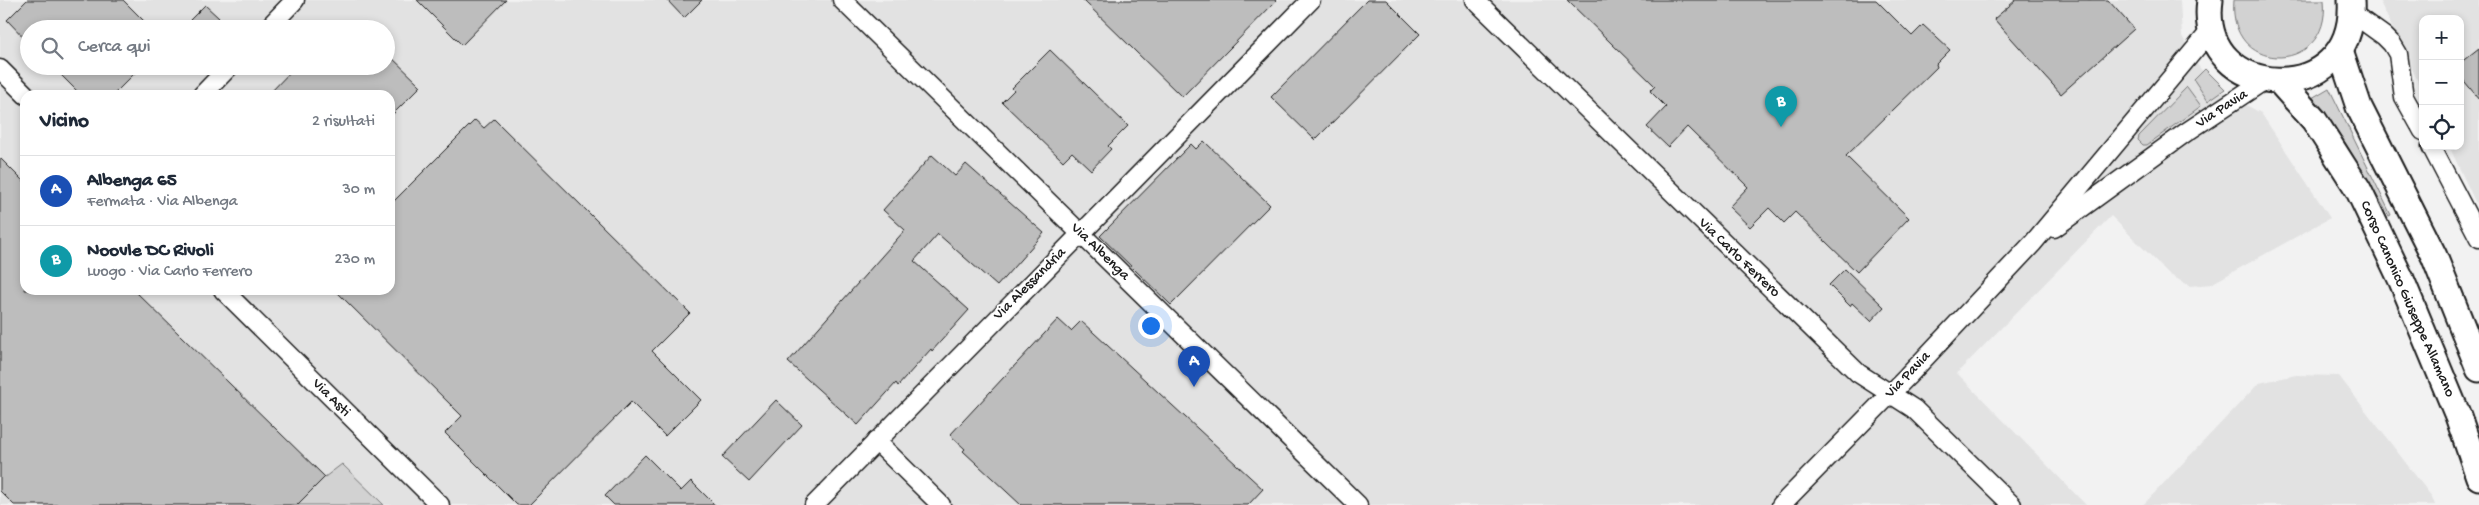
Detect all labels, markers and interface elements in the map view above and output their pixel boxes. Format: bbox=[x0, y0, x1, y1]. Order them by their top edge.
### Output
map controls bbox=[2419, 15, 2464, 150]
button: + bbox=[2419, 15, 2464, 60]
search box bbox=[20, 20, 395, 75]
icon: search bbox=[38, 34, 66, 62]
text: Cerca qui bbox=[78, 36, 151, 59]
button: − bbox=[2419, 60, 2464, 105]
street label: Via Pavia bbox=[2192, 85, 2252, 133]
pin: B bbox=[1765, 86, 1797, 127]
button: locate bbox=[2419, 105, 2464, 150]
text: Vicino bbox=[40, 110, 89, 135]
text: 2 risultati bbox=[312, 113, 375, 132]
text: Albenga 65 bbox=[87, 170, 177, 193]
text: A bbox=[51, 181, 61, 200]
text: 30 m bbox=[342, 181, 375, 200]
text: Fermata · Via Albenga bbox=[87, 193, 238, 212]
street label: Corso Canonico Giuseppe Allamano bbox=[2355, 198, 2459, 400]
street label: Via Carlo Ferrero bbox=[1694, 214, 1784, 302]
street label: Via Albenga bbox=[1066, 219, 1134, 285]
text: Noovle DC Rivoli bbox=[87, 240, 214, 263]
street label: Via Alessandria bbox=[989, 243, 1071, 325]
text: B bbox=[52, 251, 60, 270]
text: 230 m bbox=[335, 251, 375, 270]
text: Luogo · Via Carlo Ferrero bbox=[87, 263, 253, 282]
your location bbox=[1138, 313, 1164, 339]
pin: A bbox=[1178, 346, 1210, 387]
street label: Via Pavia bbox=[1881, 347, 1935, 403]
street label: Via Asti bbox=[307, 374, 354, 421]

